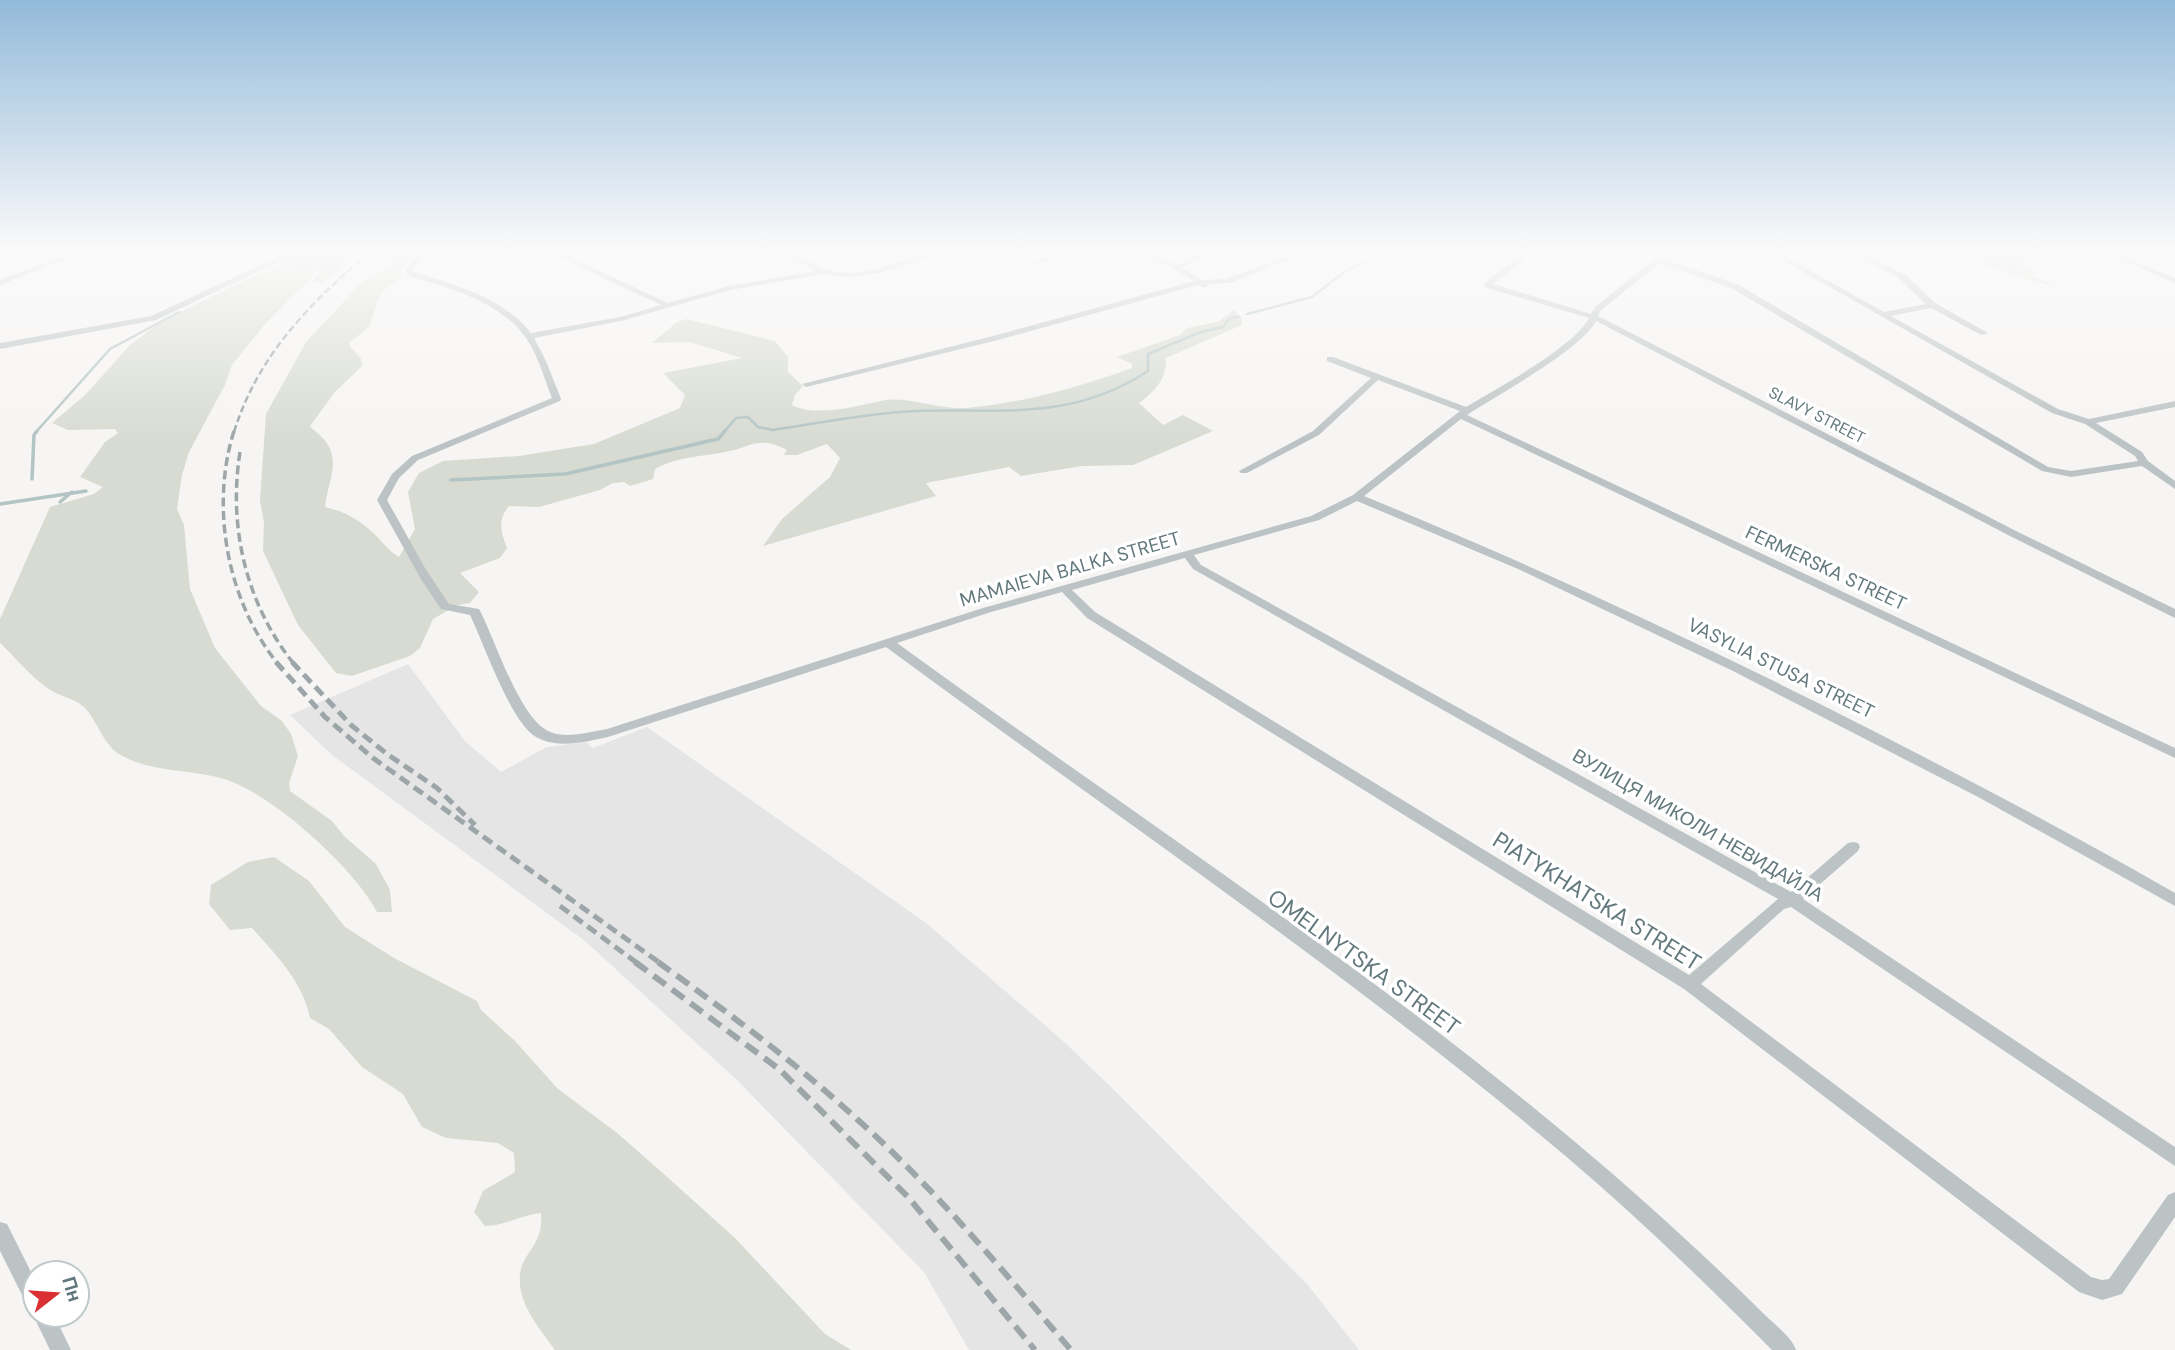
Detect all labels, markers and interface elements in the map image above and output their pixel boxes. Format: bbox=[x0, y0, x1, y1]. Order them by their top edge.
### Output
street label: SLAVY STREET bbox=[1765, 382, 1869, 448]
street label: FERMERSKA STREET bbox=[1742, 520, 1911, 616]
street label: MAMAIEVA BALKA STREET bbox=[957, 525, 1183, 612]
street label: VASYLIA STUSA STREET bbox=[1684, 612, 1879, 724]
street label: ВУЛИЦЯ МИКОЛИ НЕВИДАЙЛА bbox=[1568, 743, 1828, 907]
street label: PIATYKHATSKA STREET bbox=[1487, 825, 1707, 977]
street label: OMELNYTSKA STREET bbox=[1262, 882, 1466, 1042]
north arrow bbox=[21, 1259, 91, 1329]
text: Пн bbox=[56, 1274, 87, 1305]

